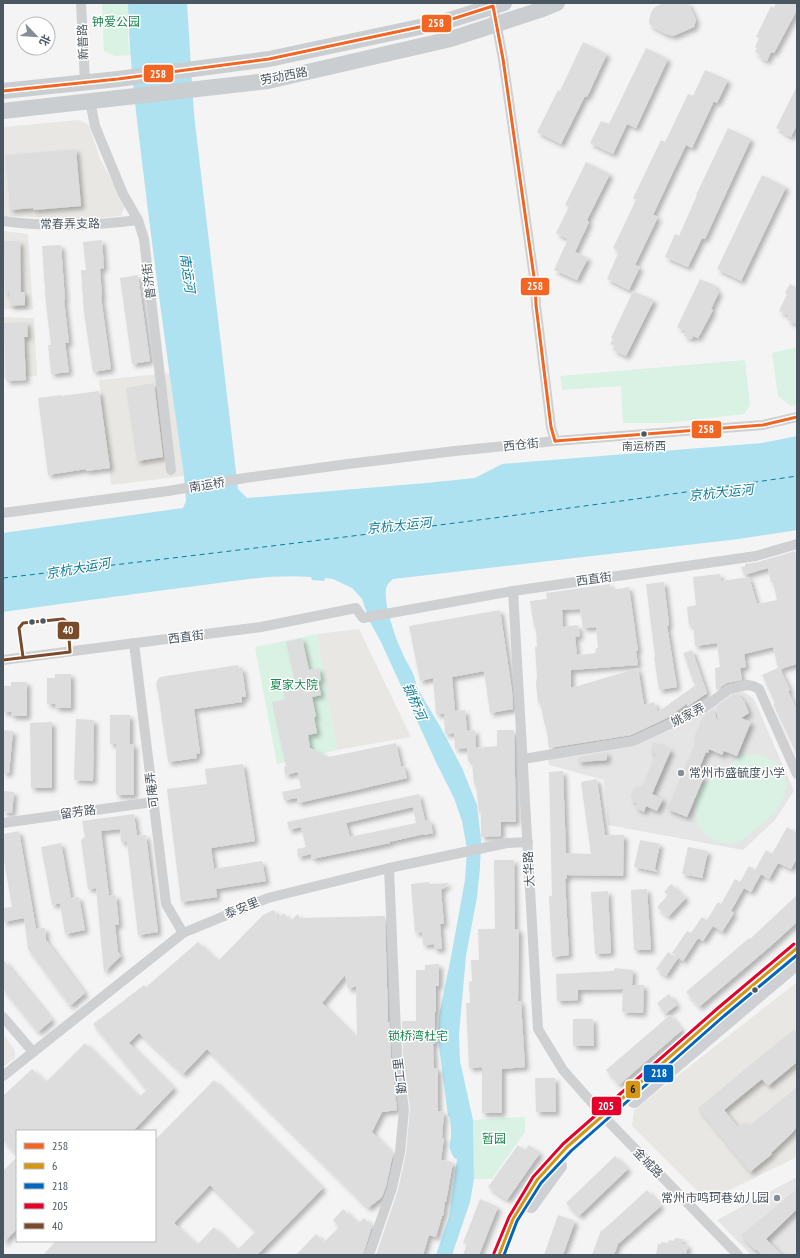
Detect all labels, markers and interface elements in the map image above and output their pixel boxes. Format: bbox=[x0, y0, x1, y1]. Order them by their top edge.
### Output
park label: 钟爱公园 bbox=[92, 14, 140, 29]
line badge: 258 bbox=[421, 14, 452, 33]
north arrow bbox=[16, 16, 56, 56]
text: 258 bbox=[428, 16, 444, 30]
street label: 新普路 bbox=[74, 24, 91, 60]
text: 北 bbox=[36, 32, 54, 48]
line badge: 258 bbox=[143, 64, 174, 83]
street label: 劳动西路 bbox=[259, 64, 309, 87]
text: 258 bbox=[150, 67, 166, 81]
street label: 常春弄支路 bbox=[40, 215, 100, 232]
water label: 南运河 bbox=[176, 253, 199, 297]
street label: 普济街 bbox=[139, 262, 158, 300]
line badge: 258 bbox=[520, 277, 550, 296]
text: 258 bbox=[527, 279, 543, 293]
line badge: 258 bbox=[691, 420, 722, 439]
text: 258 bbox=[698, 422, 714, 436]
marker: 南运桥西 bbox=[639, 429, 649, 439]
street label: 西仓街 bbox=[502, 435, 540, 454]
place label: 南运桥西 bbox=[622, 439, 666, 453]
street label: 南运桥 bbox=[188, 474, 226, 495]
water label: 京杭大运河 bbox=[688, 480, 757, 504]
water label: 京杭大运河 bbox=[366, 513, 435, 537]
water label: 京杭大运河 bbox=[45, 554, 115, 583]
street label: 西直街 bbox=[575, 569, 613, 588]
unlabelled marker bbox=[38, 616, 48, 626]
unlabelled marker bbox=[27, 617, 37, 627]
line badge: 40 bbox=[57, 621, 80, 640]
text: 40 bbox=[63, 623, 73, 637]
street label: 西直街 bbox=[167, 627, 205, 646]
park label: 夏家大院 bbox=[270, 677, 318, 692]
water label: 锁桥河 bbox=[399, 680, 431, 725]
street label: 姚家弄 bbox=[668, 700, 707, 729]
place label: 常州市盛毓度小学 bbox=[689, 765, 785, 780]
marker: 常州市盛毓度小学 bbox=[676, 768, 686, 778]
street label: 可庵弄 bbox=[142, 771, 161, 809]
street label: 留芳路 bbox=[59, 802, 97, 821]
street label: 大华路 bbox=[520, 851, 537, 887]
street label: 泰安里 bbox=[222, 894, 261, 921]
unlabelled marker bbox=[750, 985, 760, 995]
park label: 锁桥湾杜宅 bbox=[388, 1028, 448, 1043]
street label: 勤工里 bbox=[390, 1057, 409, 1095]
line badge: 218 bbox=[643, 1064, 674, 1083]
text: 218 bbox=[651, 1066, 667, 1080]
line badge: 6 bbox=[625, 1080, 641, 1099]
text: 6 bbox=[630, 1082, 636, 1096]
line badge: 205 bbox=[591, 1096, 622, 1116]
text: 205 bbox=[598, 1099, 614, 1113]
legend bbox=[16, 1130, 156, 1242]
park label: 暂园 bbox=[482, 1131, 506, 1146]
text: 258 bbox=[52, 1138, 68, 1153]
street label: 金城路 bbox=[630, 1144, 666, 1181]
text: 6 bbox=[52, 1158, 57, 1173]
text: 218 bbox=[52, 1178, 68, 1193]
place label: 常州市鸣珂巷幼儿园 bbox=[661, 1190, 769, 1205]
marker: 常州市鸣珂巷幼儿园 bbox=[772, 1193, 782, 1203]
text: 205 bbox=[52, 1198, 68, 1213]
text: 40 bbox=[52, 1218, 63, 1233]

